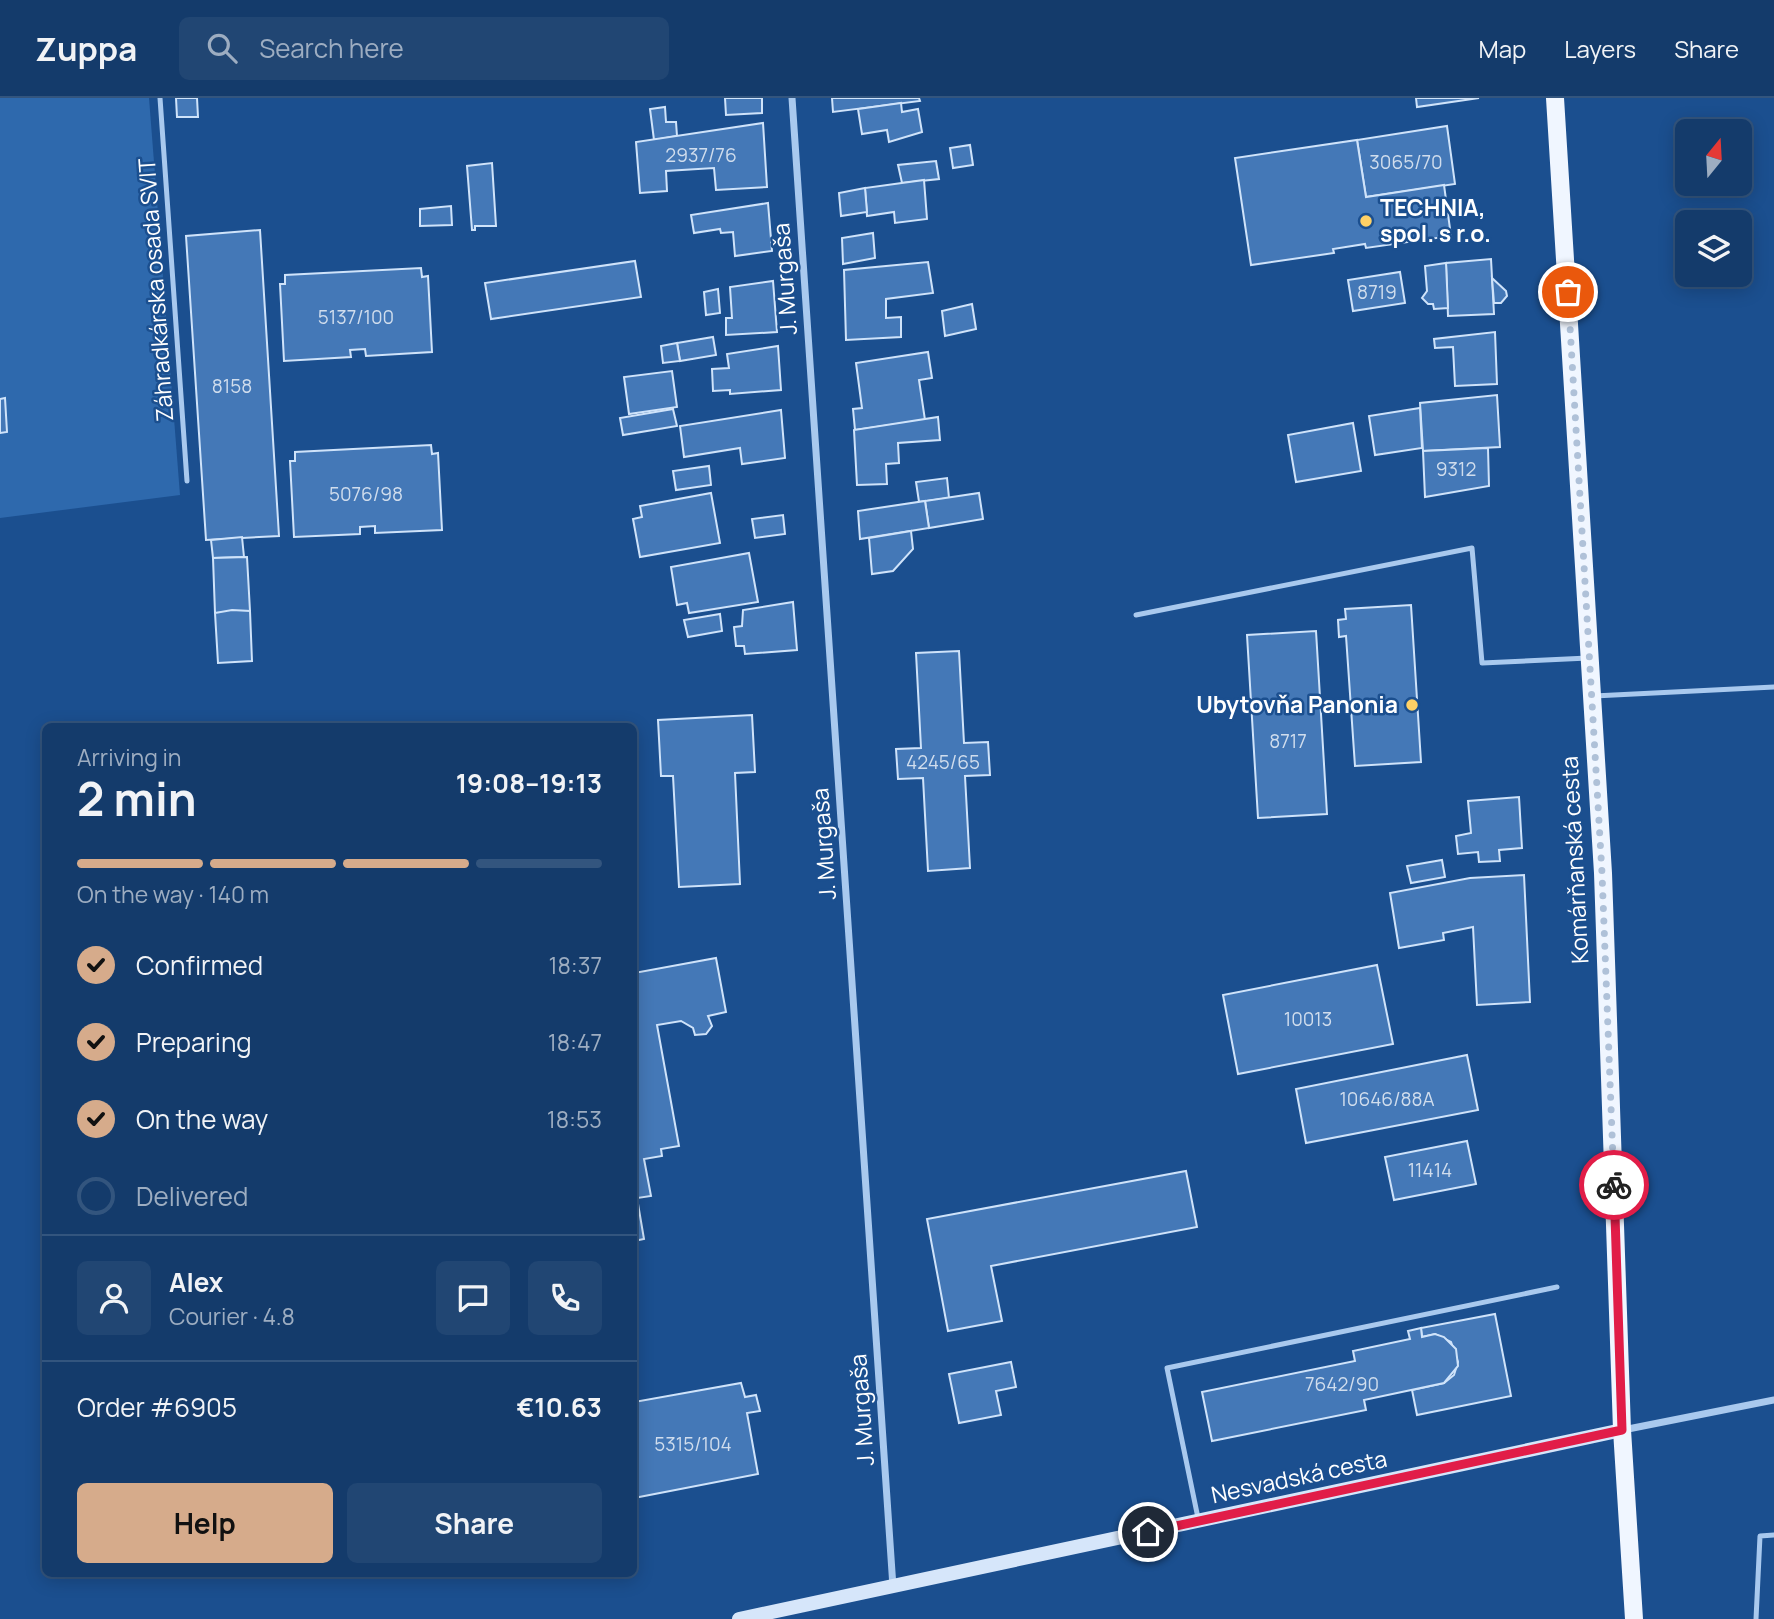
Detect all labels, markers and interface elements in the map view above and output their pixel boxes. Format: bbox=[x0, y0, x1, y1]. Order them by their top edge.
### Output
search box bbox=[179, 17, 669, 80]
text: Zuppa bbox=[35, 26, 137, 71]
icon: search bbox=[203, 29, 241, 67]
text: Search here bbox=[259, 30, 404, 66]
text: Map bbox=[1479, 32, 1526, 65]
text: Layers bbox=[1564, 32, 1636, 65]
text: Share bbox=[1674, 32, 1739, 65]
north arrow bbox=[1675, 119, 1752, 196]
map controls bbox=[1675, 119, 1752, 287]
house number: 2937/76 bbox=[665, 142, 737, 168]
house number: 3065/70 bbox=[1369, 149, 1443, 175]
street label: Záhradkárska osada SVIT bbox=[130, 157, 180, 423]
place label: TECHNIA, spol. s r.o. bbox=[1380, 191, 1491, 249]
button: layers bbox=[1675, 210, 1752, 287]
marker: TECHNIA, spol. s r.o. bbox=[1358, 213, 1374, 229]
street label: J. Murgaša bbox=[764, 222, 804, 336]
pin bbox=[1538, 262, 1598, 322]
icon: bag bbox=[1549, 273, 1587, 311]
house number: 8719 bbox=[1357, 279, 1397, 305]
house number: 5137/100 bbox=[318, 304, 394, 330]
house number: 8158 bbox=[212, 373, 252, 399]
house number: 9312 bbox=[1436, 456, 1476, 482]
house number: 5076/98 bbox=[329, 481, 403, 507]
place label: Ubytovňa Panonia bbox=[1196, 688, 1398, 720]
marker: Ubytovňa Panonia bbox=[1404, 697, 1420, 713]
house number: 8717 bbox=[1269, 728, 1307, 754]
text: Arriving in bbox=[77, 741, 182, 773]
house number: 4245/65 bbox=[906, 749, 980, 775]
street label: Komárňanská cesta bbox=[1553, 755, 1595, 965]
text: 19:08–19:13 bbox=[456, 765, 602, 801]
text: 2 min bbox=[77, 767, 197, 830]
street label: J. Murgaša bbox=[803, 787, 843, 901]
text: On the way · 140 m bbox=[77, 878, 269, 910]
icon: check bbox=[77, 946, 115, 984]
text: Confirmed bbox=[136, 947, 263, 983]
text: 18:37 bbox=[549, 949, 602, 981]
house number: 10013 bbox=[1284, 1006, 1332, 1032]
icon: check bbox=[77, 1023, 115, 1061]
text: Preparing bbox=[136, 1024, 252, 1060]
text: 18:47 bbox=[548, 1026, 602, 1058]
house number: 10646/88A bbox=[1339, 1086, 1435, 1112]
icon: check bbox=[77, 1100, 115, 1138]
text: On the way bbox=[136, 1101, 268, 1137]
text: 18:53 bbox=[547, 1103, 602, 1135]
courier bbox=[1579, 1150, 1649, 1220]
house number: 11414 bbox=[1408, 1157, 1452, 1183]
icon: bike bbox=[1595, 1166, 1633, 1204]
text: Delivered bbox=[136, 1178, 248, 1214]
button: person bbox=[77, 1261, 151, 1335]
button: chat bbox=[436, 1261, 510, 1335]
button: phone bbox=[528, 1261, 602, 1335]
text: Alex bbox=[169, 1264, 223, 1300]
text: Courier · 4.8 bbox=[169, 1300, 295, 1332]
street label: J. Murgaša bbox=[841, 1353, 881, 1467]
house number: 7642/90 bbox=[1305, 1371, 1379, 1397]
text: Order #6905 bbox=[77, 1389, 237, 1425]
text: €10.63 bbox=[517, 1389, 602, 1425]
house number: 5315/104 bbox=[654, 1431, 732, 1457]
street label: Nesvadská cesta bbox=[1208, 1442, 1390, 1510]
button: Help bbox=[77, 1483, 333, 1563]
button: Share bbox=[347, 1483, 602, 1563]
pin bbox=[1118, 1502, 1178, 1562]
icon: home bbox=[1129, 1513, 1167, 1551]

